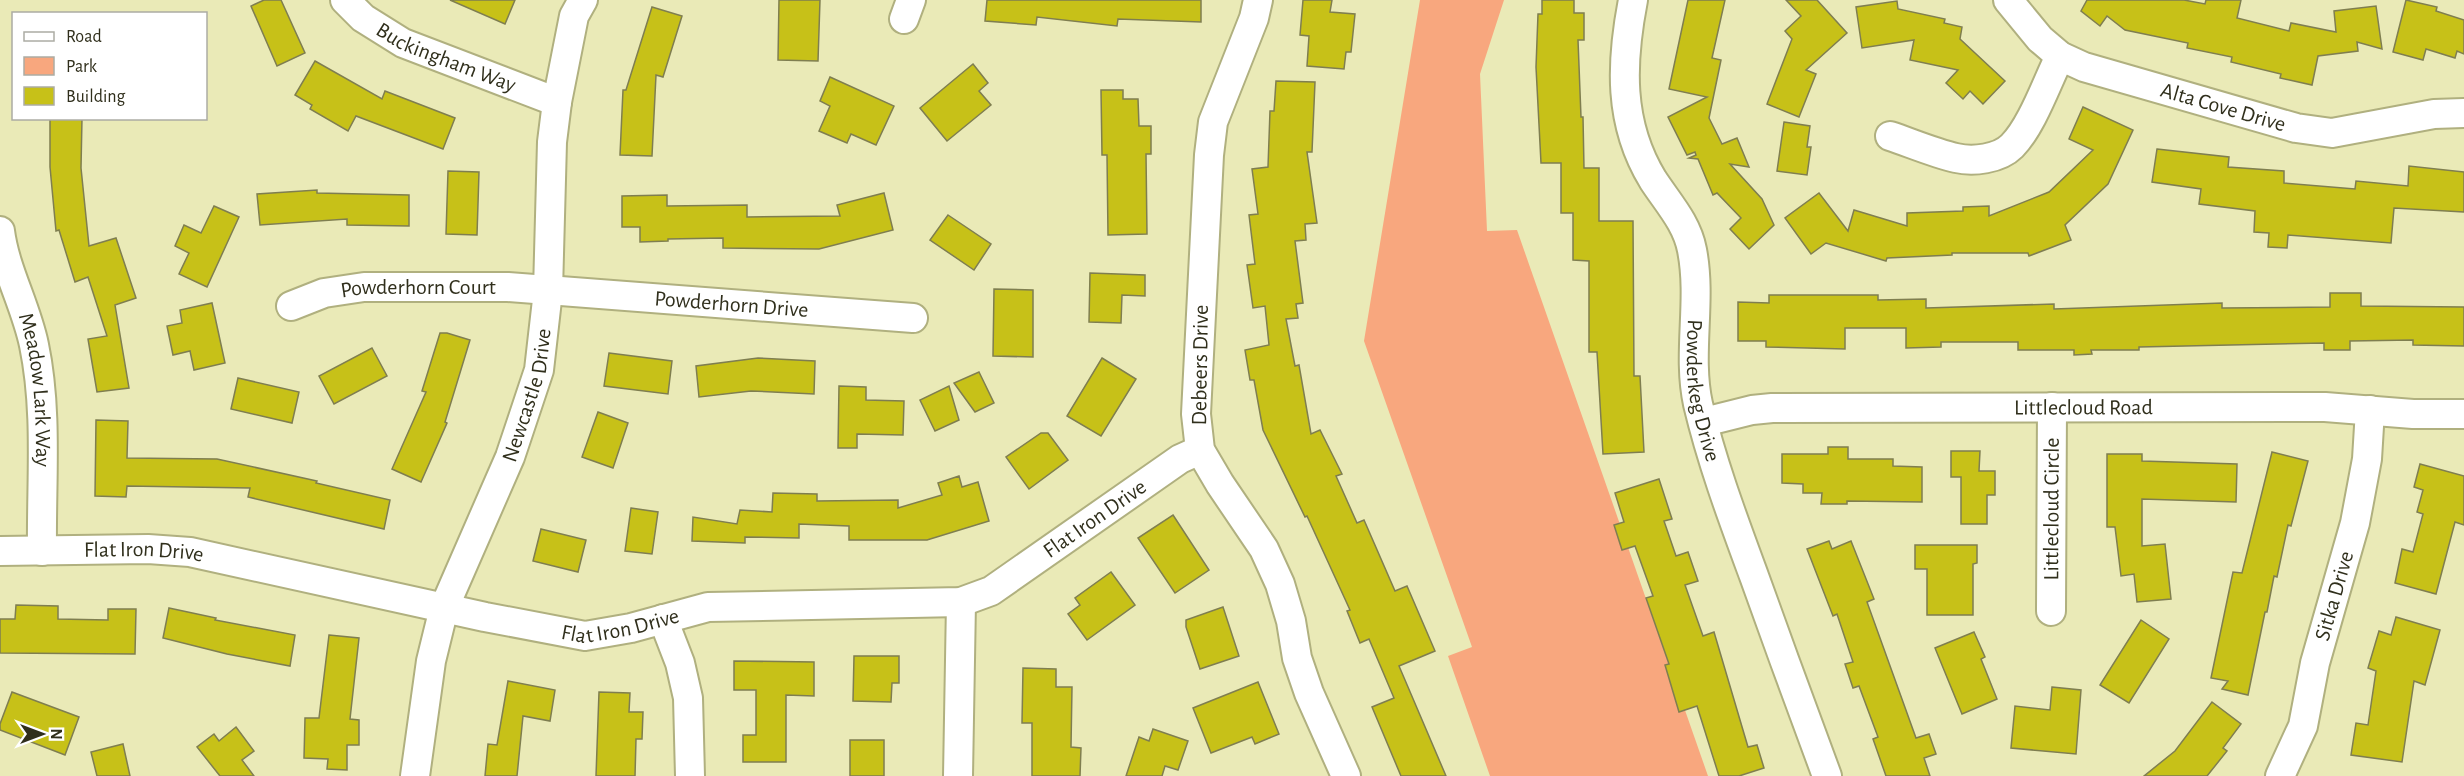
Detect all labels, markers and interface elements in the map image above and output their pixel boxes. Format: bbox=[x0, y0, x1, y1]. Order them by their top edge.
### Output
legend bbox=[12, 12, 207, 120]
street label: Buckingham Way bbox=[372, 18, 520, 96]
text: Road bbox=[66, 28, 102, 46]
text: Park bbox=[66, 58, 98, 76]
street label: Alta Cove Drive bbox=[2158, 79, 2288, 135]
text: Building bbox=[66, 88, 126, 106]
street label: Powderhorn Court bbox=[339, 276, 496, 301]
street label: Powderhorn Drive bbox=[654, 287, 809, 321]
street label: Debeers Drive bbox=[1188, 305, 1212, 425]
street label: Meadow Lark Way bbox=[15, 310, 54, 468]
street label: Powderkeg Drive bbox=[1683, 319, 1724, 464]
street label: Newcastle Drive bbox=[498, 327, 555, 465]
street label: Littlecloud Road bbox=[2014, 396, 2153, 419]
street label: Littlecloud Circle bbox=[2040, 437, 2063, 581]
street label: Flat Iron Drive bbox=[1039, 475, 1150, 562]
street label: Flat Iron Drive bbox=[84, 538, 206, 566]
street label: Sitka Drive bbox=[2311, 549, 2357, 643]
street label: Flat Iron Drive bbox=[559, 604, 681, 647]
north arrow bbox=[12, 704, 72, 764]
text: N bbox=[48, 728, 64, 740]

